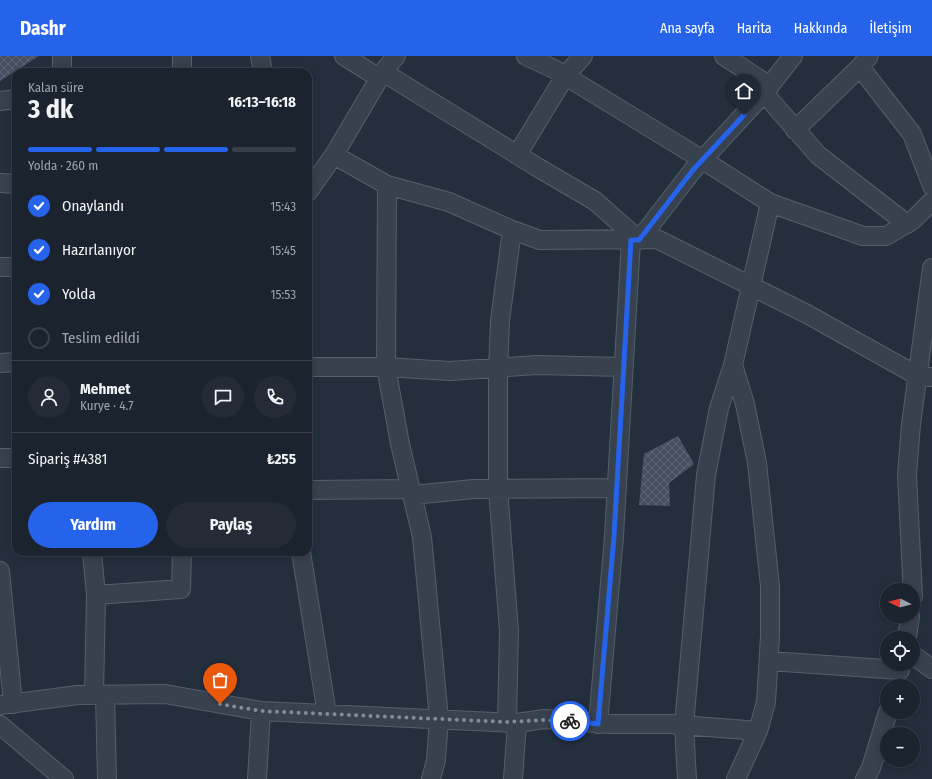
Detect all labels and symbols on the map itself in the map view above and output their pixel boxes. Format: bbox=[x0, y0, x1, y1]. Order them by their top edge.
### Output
pin bbox=[727, 74, 761, 115]
north arrow bbox=[880, 583, 920, 623]
pin bbox=[203, 663, 237, 704]
courier bbox=[550, 701, 590, 741]

